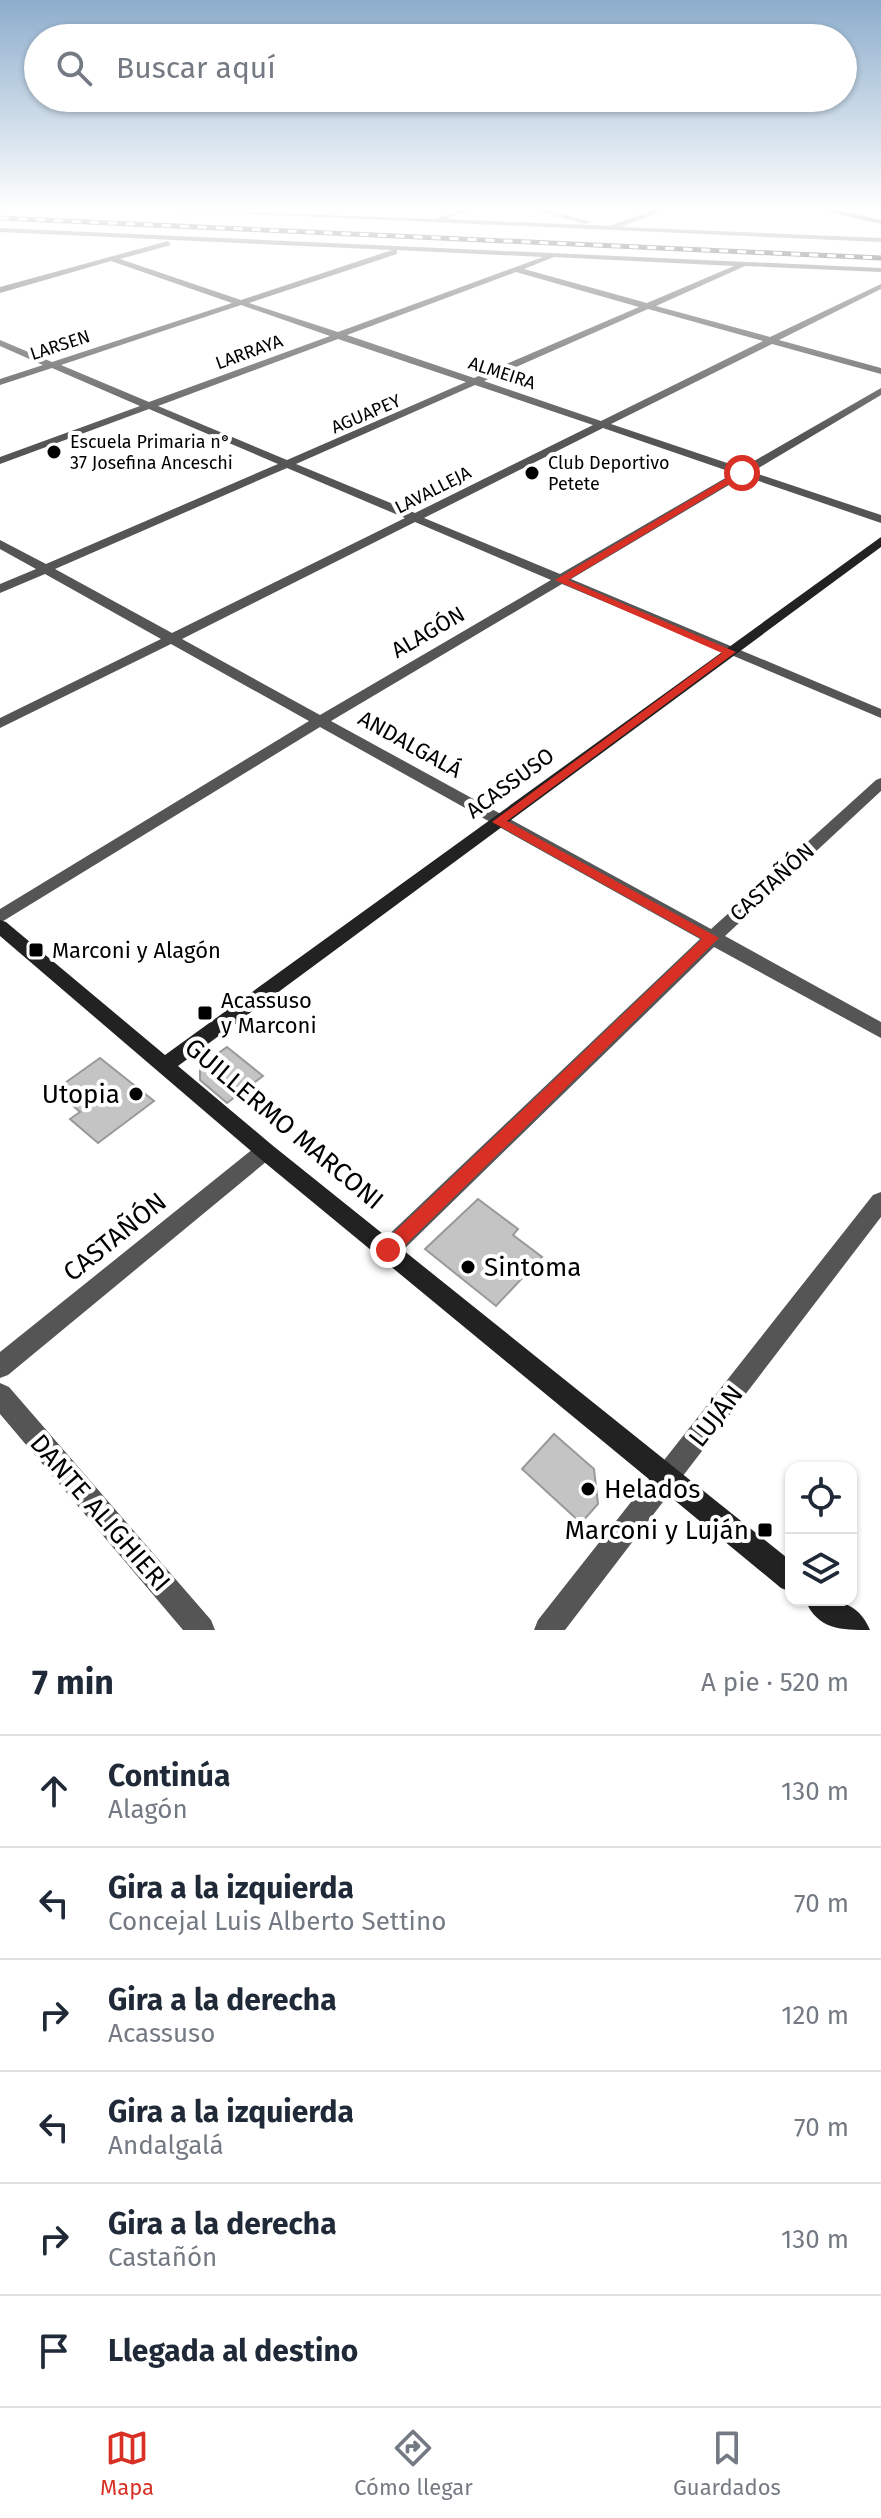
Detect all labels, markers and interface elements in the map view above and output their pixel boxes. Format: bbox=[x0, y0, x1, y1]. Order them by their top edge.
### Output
search box bbox=[24, 24, 857, 112]
icon: search bbox=[52, 46, 96, 90]
text: Buscar aquí bbox=[116, 50, 276, 86]
street label: LARSEN bbox=[27, 325, 93, 365]
street label: LARRAYA bbox=[212, 329, 286, 374]
street label: ALMEIRA bbox=[466, 352, 539, 394]
street label: AGUAPEY bbox=[328, 389, 404, 438]
place label: Escuela Primaria n° 37 Josefina Anceschi bbox=[70, 431, 233, 474]
marker: Escuela Primaria n° 37 Josefina Anceschi bbox=[45, 443, 63, 461]
place label: Club Deportivo Petete bbox=[548, 452, 670, 495]
route start bbox=[724, 455, 760, 491]
street label: LAVALLEJA bbox=[391, 461, 475, 518]
marker: Club Deportivo Petete bbox=[523, 464, 541, 482]
street label: ALAGÓN bbox=[387, 600, 469, 664]
street label: ANDALGALÁ bbox=[354, 705, 467, 784]
street label: ACASSUSO bbox=[461, 742, 559, 824]
street label: CASTAÑÓN bbox=[724, 837, 820, 927]
place label: Marconi y Alagón bbox=[52, 937, 221, 964]
marker: Marconi y Alagón bbox=[27, 941, 45, 959]
place label: Acassuso y Marconi bbox=[221, 987, 317, 1039]
marker: Acassuso y Marconi bbox=[196, 1004, 214, 1022]
street label: GUILLERMO MARCONI bbox=[178, 1032, 390, 1216]
place label: Utopia bbox=[42, 1079, 120, 1110]
marker: Utopia bbox=[127, 1085, 145, 1103]
street label: CASTAÑÓN bbox=[57, 1186, 173, 1288]
route end bbox=[370, 1232, 406, 1268]
place label: Sintoma bbox=[484, 1252, 581, 1283]
marker: Sintoma bbox=[459, 1258, 477, 1276]
street label: LUJÁN bbox=[682, 1379, 750, 1453]
street label: DANTE ALIGHIERI bbox=[23, 1428, 177, 1598]
map controls bbox=[785, 1462, 857, 1606]
button: locate bbox=[785, 1462, 857, 1534]
place label: Helados bbox=[604, 1474, 700, 1505]
marker: Helados bbox=[579, 1480, 597, 1498]
place label: Marconi y Luján bbox=[565, 1515, 749, 1546]
marker: Marconi y Luján bbox=[756, 1521, 774, 1539]
button: layers bbox=[785, 1534, 857, 1606]
text: 7 min bbox=[32, 1662, 114, 1703]
text: A pie · 520 m bbox=[701, 1667, 849, 1698]
text: Continúa bbox=[108, 1758, 230, 1794]
icon: ahead bbox=[32, 1769, 76, 1813]
text: 130 m bbox=[781, 1776, 849, 1807]
text: Alagón bbox=[108, 1794, 188, 1825]
text: Gira a la izquierda bbox=[108, 1870, 354, 1906]
icon: left bbox=[32, 1881, 76, 1925]
text: 70 m bbox=[794, 1888, 849, 1919]
text: Concejal Luis Alberto Settino bbox=[108, 1906, 446, 1937]
text: Gira a la derecha bbox=[108, 1982, 337, 2018]
icon: right bbox=[32, 1993, 76, 2037]
text: 120 m bbox=[781, 2000, 849, 2031]
text: Acassuso bbox=[108, 2018, 215, 2049]
text: Gira a la izquierda bbox=[108, 2094, 354, 2130]
icon: left bbox=[32, 2105, 76, 2149]
text: 70 m bbox=[794, 2112, 849, 2143]
text: Andalgalá bbox=[108, 2130, 224, 2161]
text: Gira a la derecha bbox=[108, 2206, 337, 2242]
icon: right bbox=[32, 2217, 76, 2261]
text: 130 m bbox=[781, 2224, 849, 2255]
text: Castañón bbox=[108, 2242, 217, 2273]
icon: arrive bbox=[32, 2329, 76, 2373]
text: Llegada al destino bbox=[108, 2333, 358, 2369]
tab: Mapa bbox=[100, 2426, 154, 2501]
tab: Cómo llegar bbox=[354, 2426, 473, 2501]
tab: Guardados bbox=[673, 2426, 781, 2501]

